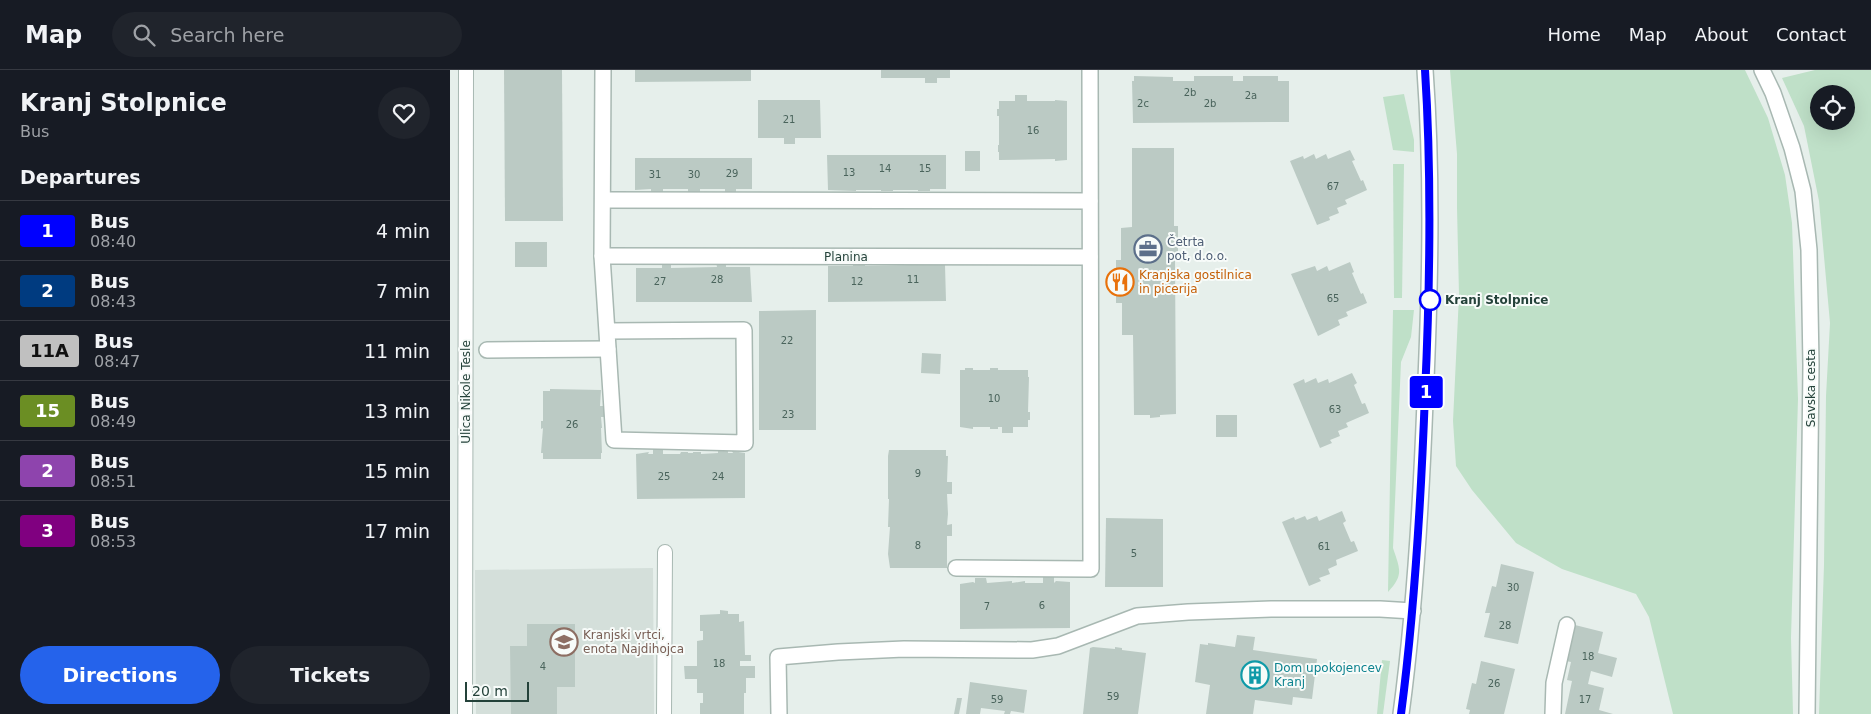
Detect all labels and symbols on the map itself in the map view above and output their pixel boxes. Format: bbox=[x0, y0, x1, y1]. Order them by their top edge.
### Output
house number: 2b bbox=[1184, 87, 1196, 98]
house number: 2a bbox=[1245, 90, 1257, 101]
house number: 2c bbox=[1137, 98, 1149, 109]
house number: 2b bbox=[1204, 98, 1216, 109]
house number: 21 bbox=[783, 114, 795, 125]
house number: 16 bbox=[1027, 125, 1039, 136]
house number: 14 bbox=[879, 163, 891, 174]
house number: 15 bbox=[919, 163, 931, 174]
house number: 13 bbox=[843, 167, 855, 178]
house number: 29 bbox=[726, 168, 738, 179]
house number: 31 bbox=[649, 169, 661, 180]
house number: 30 bbox=[688, 169, 700, 180]
house number: 67 bbox=[1327, 181, 1339, 192]
office icon: Četrta pot, d.o.o. bbox=[1133, 234, 1163, 264]
place label: Četrta pot, d.o.o. bbox=[1167, 234, 1228, 263]
street label: Planina bbox=[824, 250, 868, 264]
restaurant icon: Kranjska gostilnica in picerija bbox=[1105, 267, 1135, 297]
place label: Kranjska gostilnica in picerija bbox=[1139, 268, 1252, 296]
house number: 28 bbox=[711, 274, 723, 285]
house number: 11 bbox=[907, 274, 919, 285]
house number: 27 bbox=[654, 276, 666, 287]
house number: 12 bbox=[851, 276, 863, 287]
marker: Kranj Stolpnice bbox=[1419, 289, 1441, 311]
house number: 65 bbox=[1327, 293, 1339, 304]
place label: Kranj Stolpnice bbox=[1445, 293, 1548, 307]
house number: 22 bbox=[781, 335, 793, 346]
street label: Ulica Nikole Tesle bbox=[459, 340, 473, 444]
street label: Savska cesta bbox=[1804, 349, 1818, 427]
line badge: 1 bbox=[1410, 376, 1442, 408]
house number: 10 bbox=[988, 393, 1000, 404]
house number: 63 bbox=[1329, 404, 1341, 415]
house number: 23 bbox=[782, 409, 794, 420]
house number: 26 bbox=[566, 419, 578, 430]
house number: 9 bbox=[915, 468, 921, 479]
house number: 25 bbox=[658, 471, 670, 482]
house number: 24 bbox=[712, 471, 724, 482]
house number: 8 bbox=[915, 540, 921, 551]
house number: 61 bbox=[1318, 541, 1330, 552]
house number: 5 bbox=[1131, 548, 1137, 559]
house number: 30 bbox=[1507, 582, 1519, 593]
house number: 6 bbox=[1039, 600, 1045, 611]
house number: 7 bbox=[984, 601, 990, 612]
house number: 28 bbox=[1499, 620, 1511, 631]
school or university icon: Kranjski vrtci, enota Najdihojca bbox=[549, 627, 579, 657]
place label: Kranjski vrtci, enota Najdihojca bbox=[583, 628, 684, 656]
house number: 18 bbox=[1582, 651, 1594, 662]
house number: 18 bbox=[713, 658, 725, 669]
building icon: Dom upokojencev Kranj bbox=[1240, 660, 1270, 690]
house number: 4 bbox=[540, 661, 546, 672]
place label: Dom upokojencev Kranj bbox=[1274, 661, 1382, 689]
house number: 26 bbox=[1488, 678, 1500, 689]
scale bar bbox=[465, 679, 529, 702]
house number: 59 bbox=[1107, 691, 1119, 702]
house number: 59 bbox=[991, 694, 1003, 705]
house number: 17 bbox=[1579, 694, 1591, 705]

